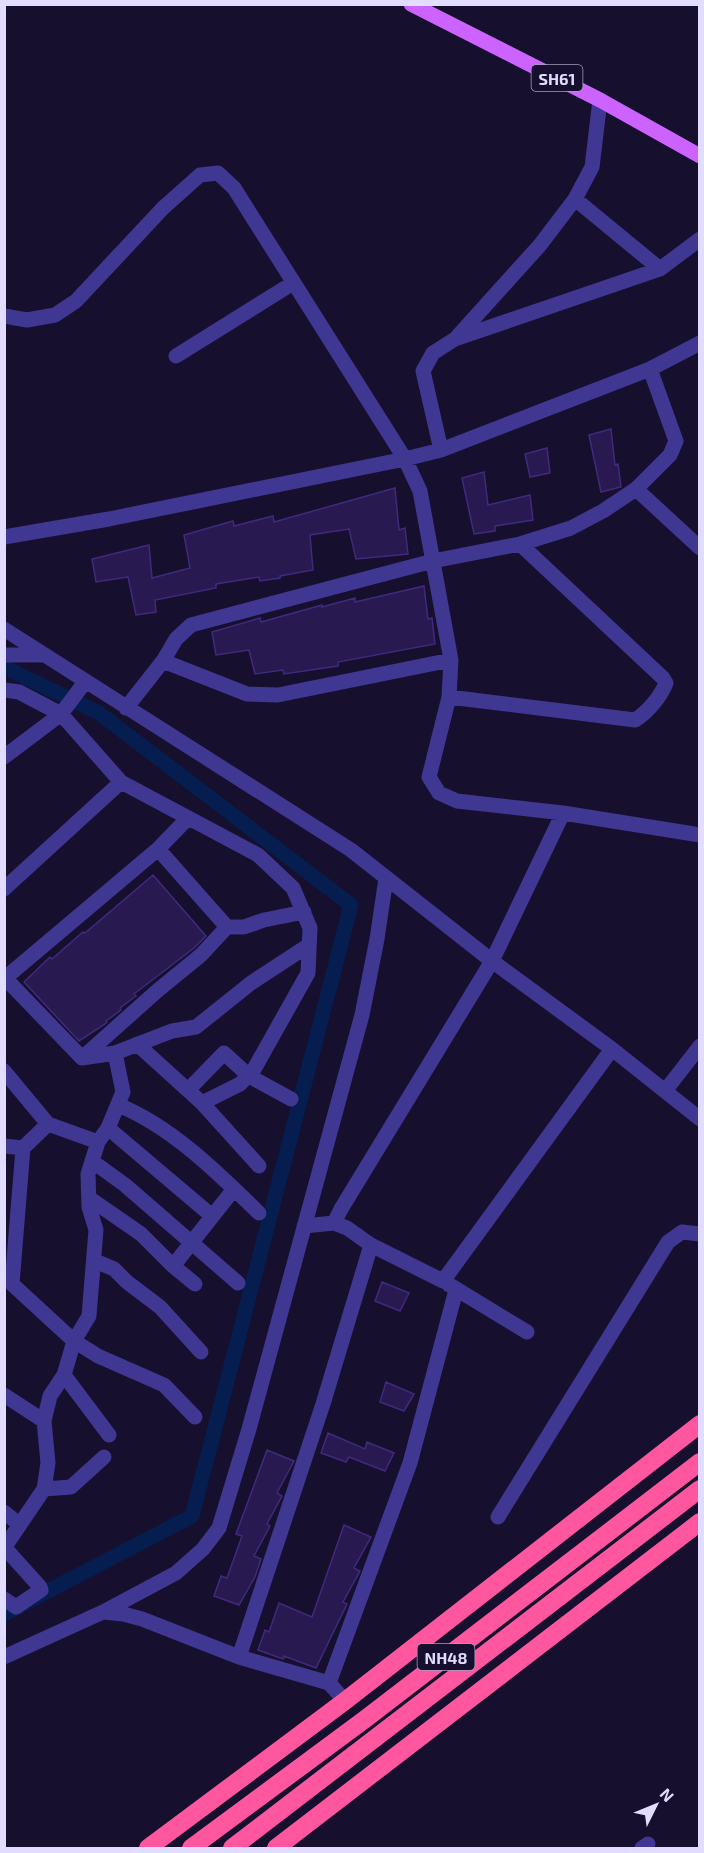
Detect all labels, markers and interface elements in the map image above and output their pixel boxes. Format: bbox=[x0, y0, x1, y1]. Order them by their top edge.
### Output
road number: SH61 bbox=[532, 65, 582, 91]
road number: NH48 bbox=[418, 1644, 474, 1670]
north arrow bbox=[626, 1775, 686, 1835]
text: N bbox=[656, 1784, 678, 1805]

